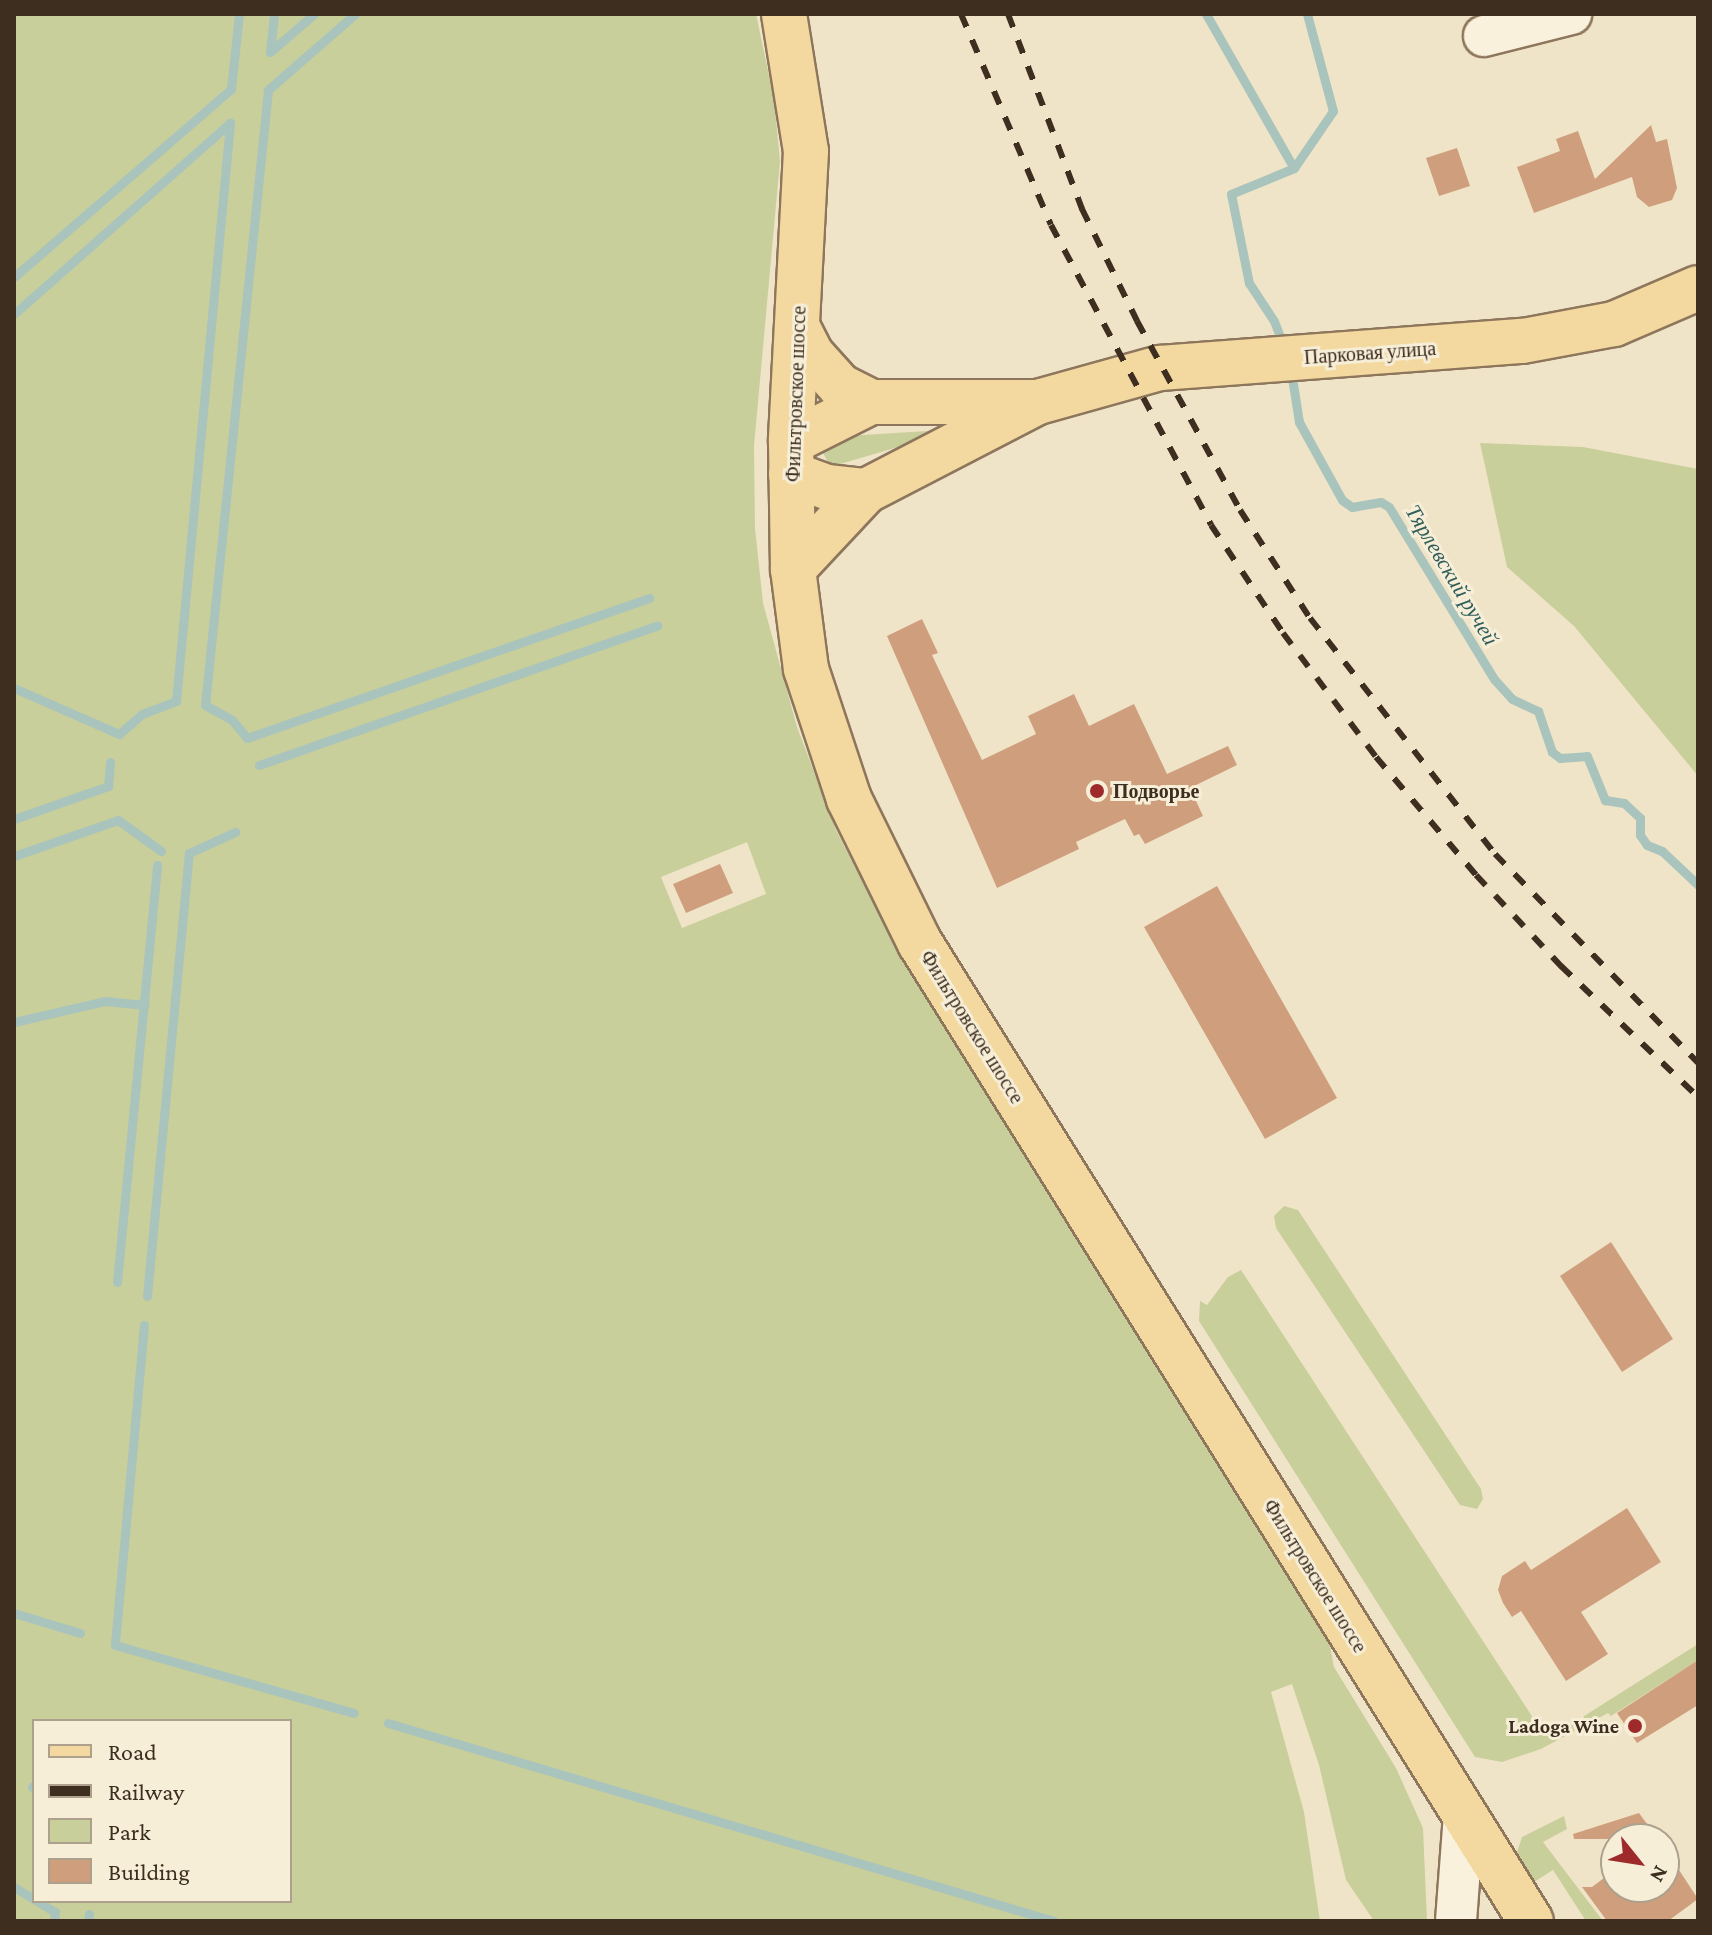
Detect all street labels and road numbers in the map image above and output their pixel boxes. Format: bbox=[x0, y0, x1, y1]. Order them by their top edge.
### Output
street label: Фильтровское шоссе bbox=[781, 305, 811, 483]
street label: Парковая улица bbox=[1303, 336, 1437, 370]
street label: Фильтровское шоссе bbox=[915, 946, 1029, 1108]
street label: Фильтровское шоссе bbox=[1258, 1495, 1372, 1657]

